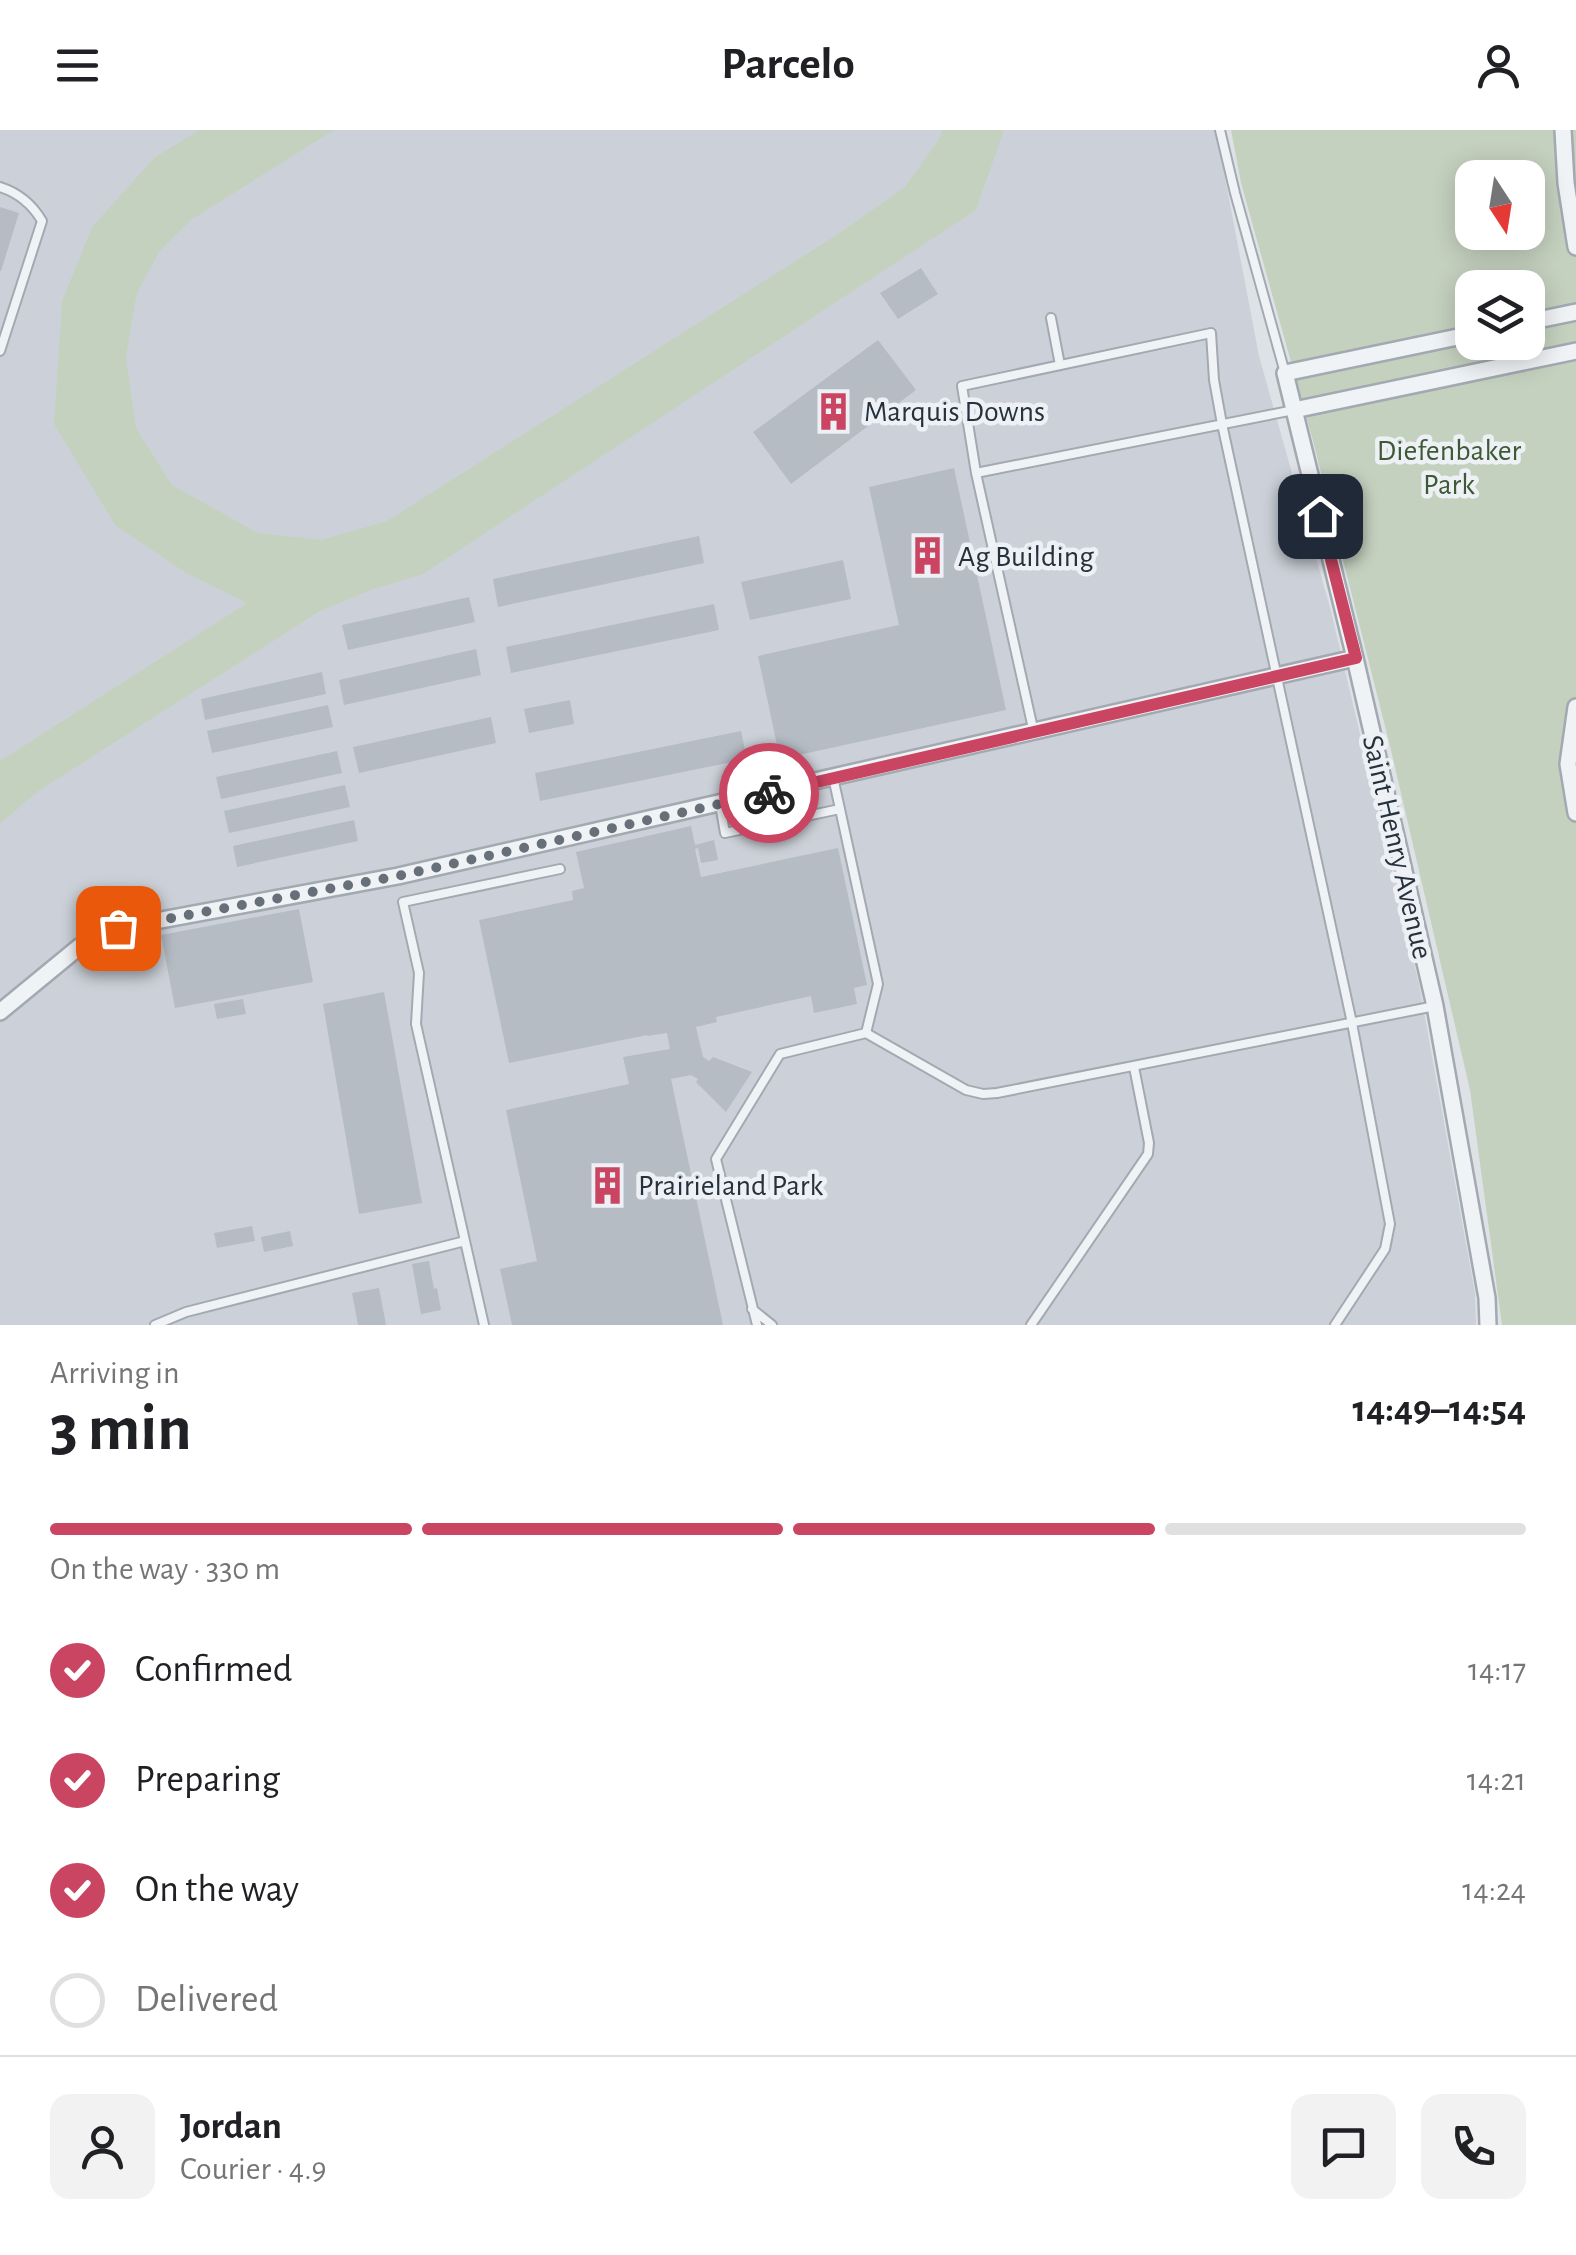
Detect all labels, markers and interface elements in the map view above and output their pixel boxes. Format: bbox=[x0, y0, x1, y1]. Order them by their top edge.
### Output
icon: menu bbox=[50, 38, 105, 93]
icon: person bbox=[1471, 38, 1526, 93]
text: Parcelo bbox=[721, 42, 855, 87]
north arrow bbox=[1455, 160, 1545, 250]
map controls bbox=[1455, 160, 1545, 360]
button: layers bbox=[1455, 270, 1545, 360]
building icon: Marquis Downs bbox=[813, 390, 855, 432]
place label: Marquis Downs bbox=[864, 397, 1045, 427]
park label: Diefenbaker Park bbox=[1377, 436, 1521, 500]
pin bbox=[1278, 474, 1363, 559]
icon: home bbox=[1293, 489, 1348, 544]
building icon: Ag Building bbox=[907, 535, 949, 577]
place label: Ag Building bbox=[958, 542, 1094, 572]
street label: Saint Henry Avenue bbox=[1357, 732, 1437, 962]
courier bbox=[719, 743, 819, 843]
icon: bike bbox=[742, 766, 797, 821]
pin bbox=[76, 886, 161, 971]
icon: bag bbox=[91, 901, 146, 956]
building icon: Prairieland Park bbox=[587, 1164, 629, 1206]
place label: Prairieland Park bbox=[638, 1171, 824, 1201]
text: Arriving in bbox=[50, 1357, 179, 1389]
text: 14:49–14:54 bbox=[1352, 1391, 1526, 1429]
text: 3 min bbox=[50, 1397, 192, 1462]
text: On the way · 330 m bbox=[50, 1553, 280, 1585]
icon: check bbox=[50, 1643, 105, 1698]
text: Confirmed bbox=[135, 1651, 292, 1689]
text: 14:17 bbox=[1468, 1654, 1526, 1686]
icon: check bbox=[50, 1753, 105, 1808]
text: Preparing bbox=[135, 1761, 280, 1799]
text: 14:21 bbox=[1467, 1764, 1526, 1796]
icon: check bbox=[50, 1863, 105, 1918]
text: On the way bbox=[135, 1871, 299, 1909]
text: 14:24 bbox=[1462, 1874, 1526, 1906]
text: Delivered bbox=[135, 1981, 278, 2019]
button: person bbox=[50, 2094, 155, 2199]
button: chat bbox=[1291, 2094, 1396, 2199]
button: phone bbox=[1421, 2094, 1526, 2199]
text: Jordan bbox=[180, 2108, 282, 2146]
text: Courier · 4.9 bbox=[180, 2153, 327, 2185]

